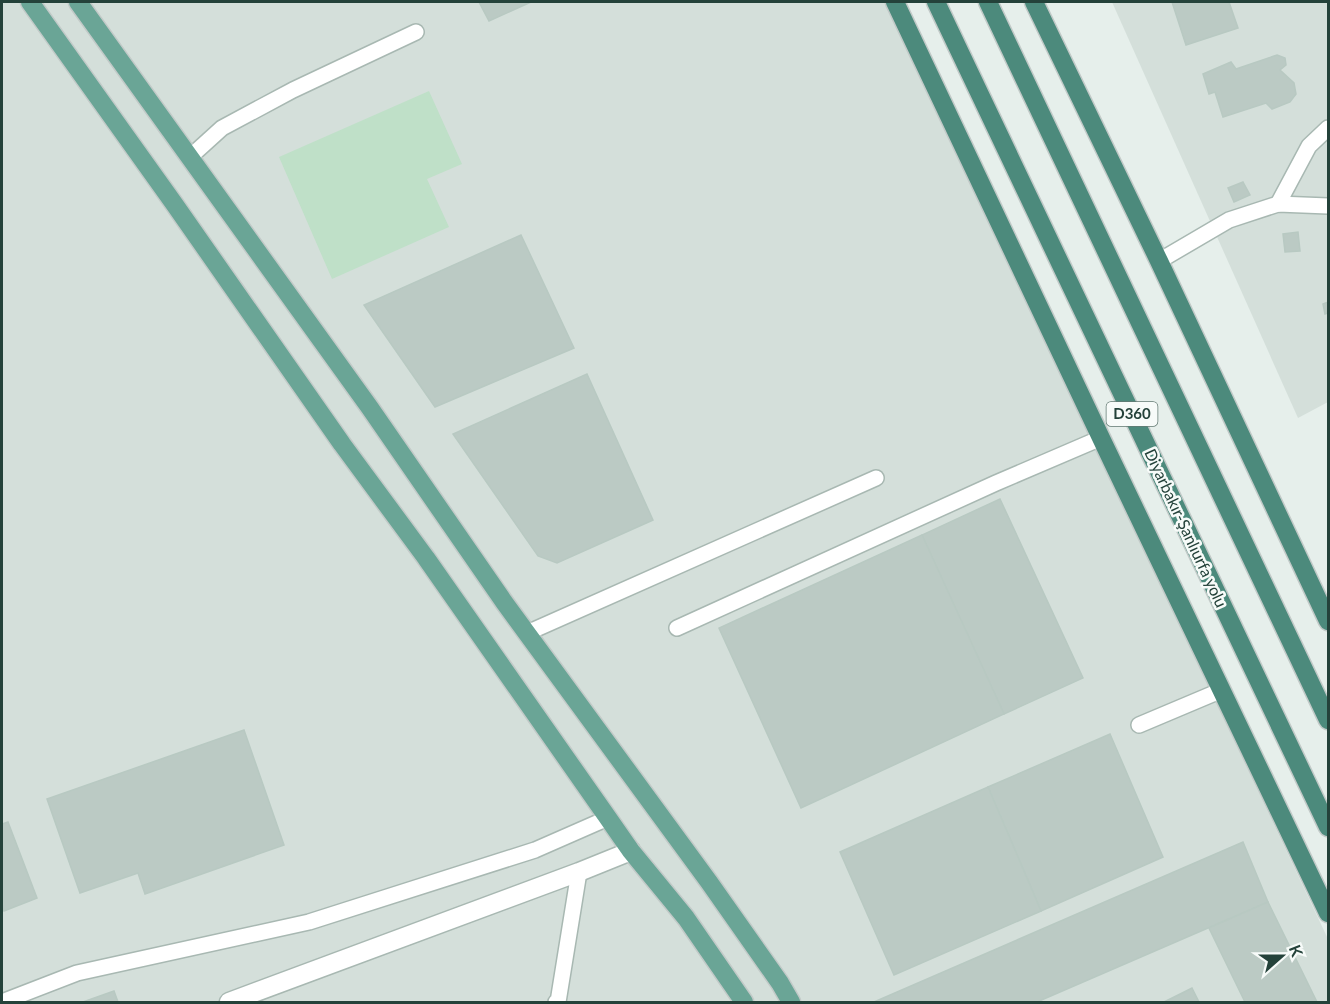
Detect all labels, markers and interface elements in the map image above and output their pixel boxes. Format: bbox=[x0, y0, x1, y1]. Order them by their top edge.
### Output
road number: D360 bbox=[1106, 402, 1158, 426]
street label: Diyarbakır-Şanlıurfa yolu bbox=[1141, 445, 1232, 610]
north arrow bbox=[1252, 926, 1312, 986]
text: K bbox=[1286, 942, 1308, 960]

